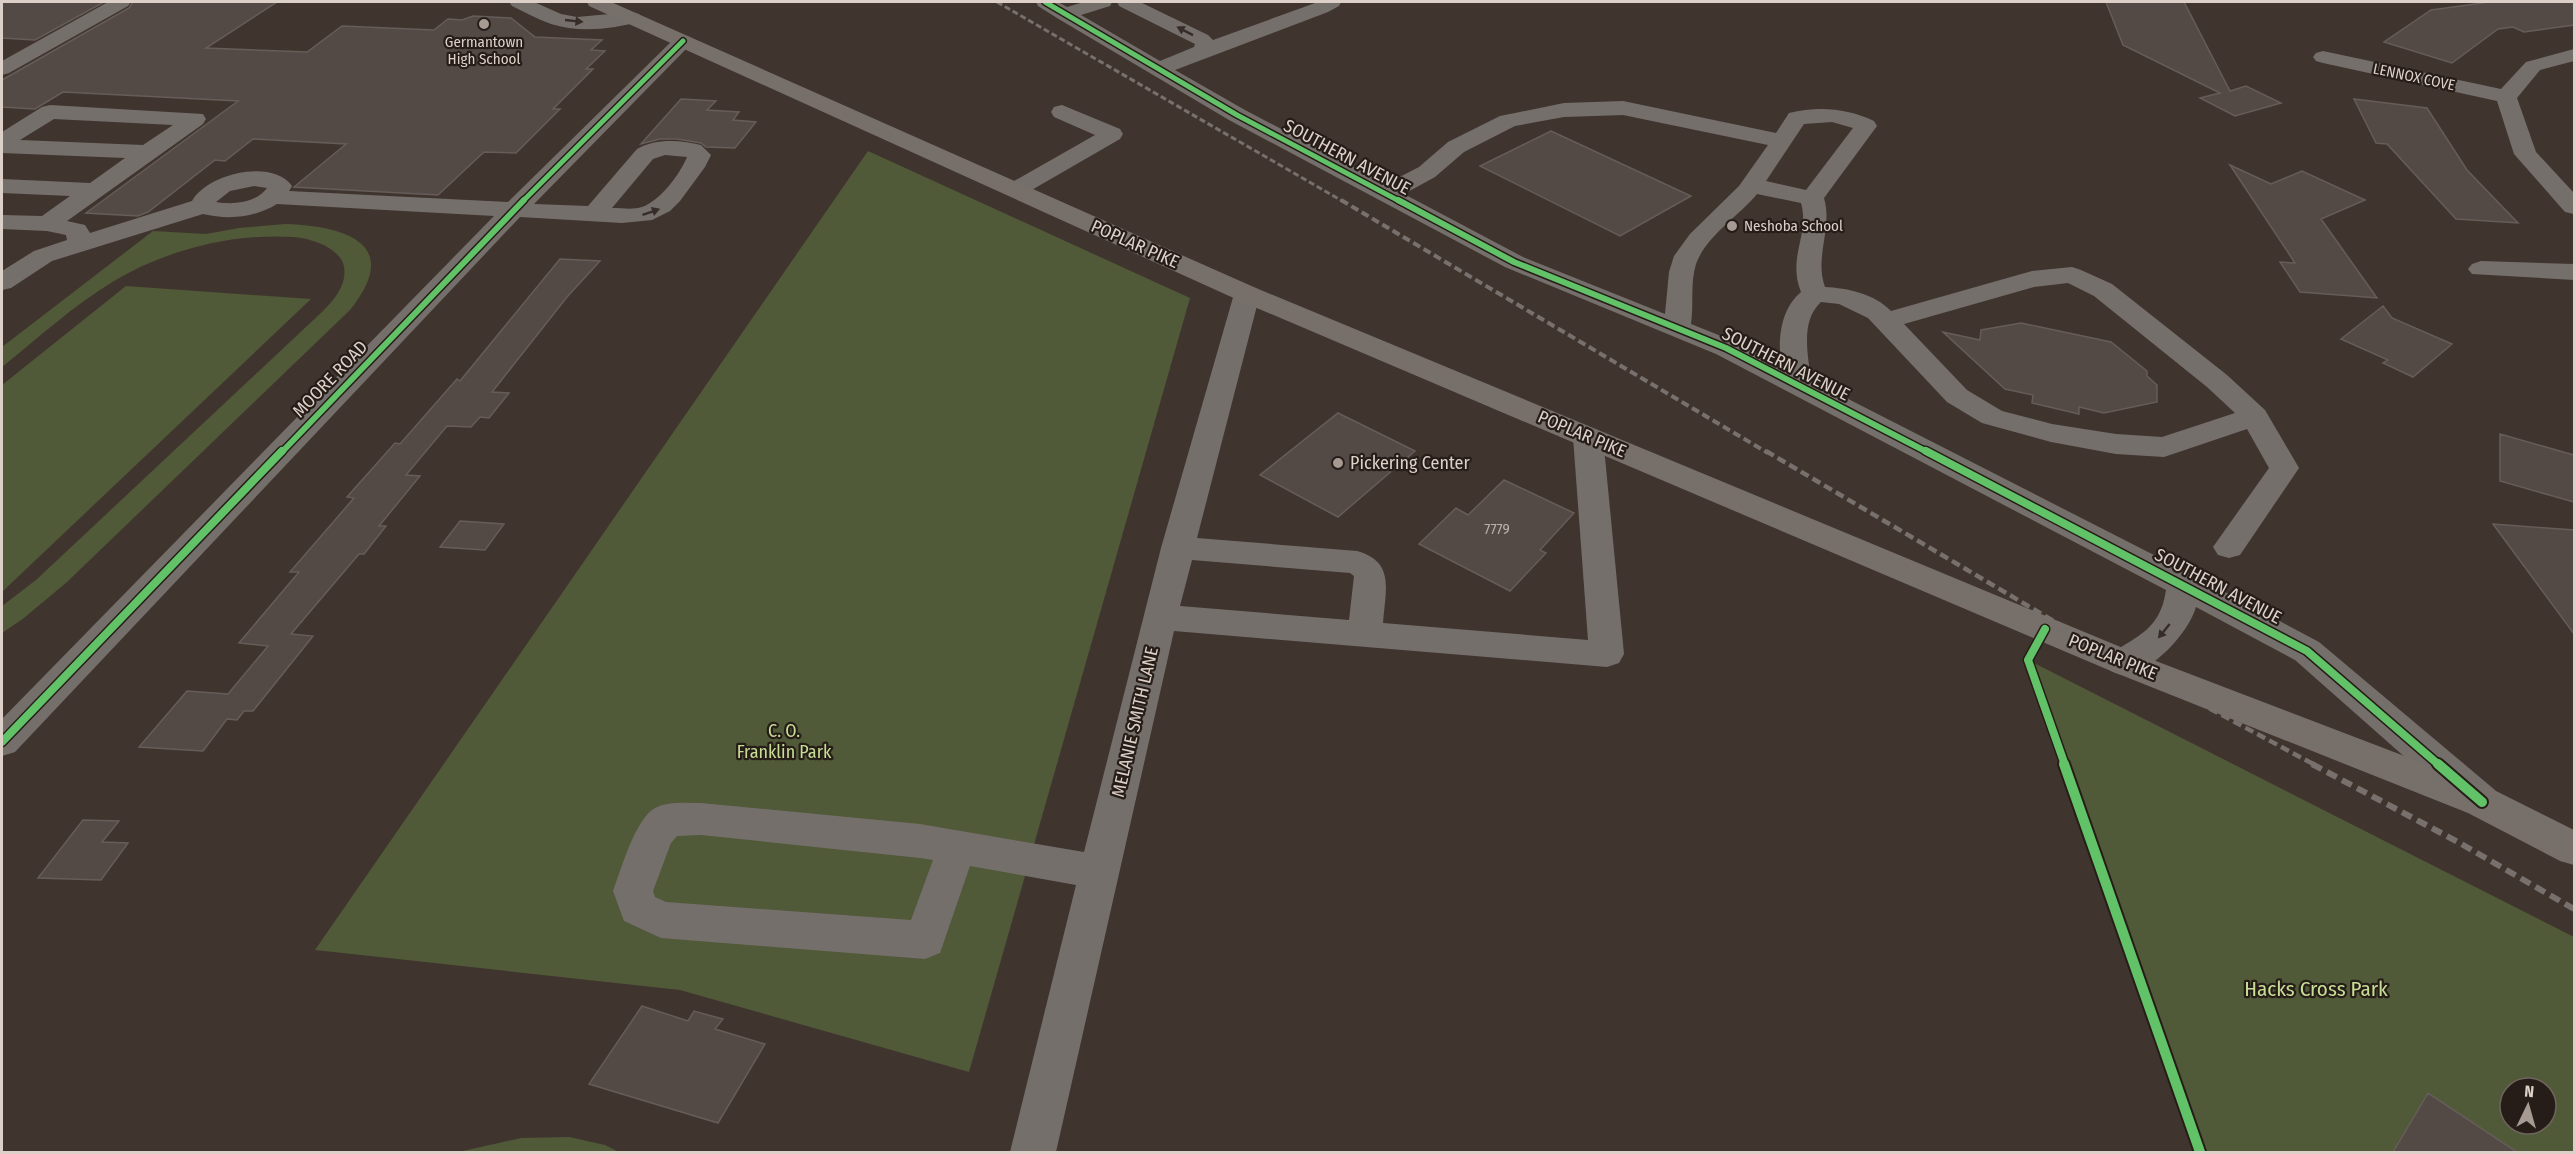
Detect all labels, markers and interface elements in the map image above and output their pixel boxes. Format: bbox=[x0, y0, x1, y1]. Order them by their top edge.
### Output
one-way arrow bbox=[564, 16, 583, 26]
marker: Germantown High School bbox=[477, 17, 491, 31]
one-way arrow bbox=[1176, 26, 1193, 36]
place label: Germantown High School bbox=[445, 33, 523, 68]
street label: LENNOX COVE bbox=[2371, 60, 2457, 94]
street label: SOUTHERN AVENUE bbox=[1280, 114, 1414, 200]
one-way arrow bbox=[643, 206, 661, 216]
street label: POPLAR PIKE bbox=[1088, 215, 1182, 273]
place label: Neshoba School bbox=[1744, 217, 1843, 235]
marker: Neshoba School bbox=[1725, 219, 1739, 233]
street label: SOUTHERN AVENUE bbox=[1719, 322, 1853, 406]
street label: MOORE ROAD bbox=[288, 336, 372, 422]
street label: POPLAR PIKE bbox=[1535, 406, 1629, 462]
place label: Pickering Center bbox=[1350, 452, 1470, 474]
marker: Pickering Center bbox=[1331, 456, 1345, 470]
house number: 7779 bbox=[1484, 520, 1510, 538]
street label: SOUTHERN AVENUE bbox=[2151, 543, 2285, 629]
one-way arrow bbox=[2158, 623, 2171, 639]
street label: POPLAR PIKE bbox=[2065, 629, 2161, 685]
street label: MELANIE SMITH LANE bbox=[1107, 645, 1163, 799]
park label: C. O. Franklin Park bbox=[737, 720, 832, 763]
park label: Hacks Cross Park bbox=[2244, 976, 2388, 1002]
north arrow bbox=[2498, 1076, 2558, 1136]
text: N bbox=[2524, 1082, 2535, 1101]

